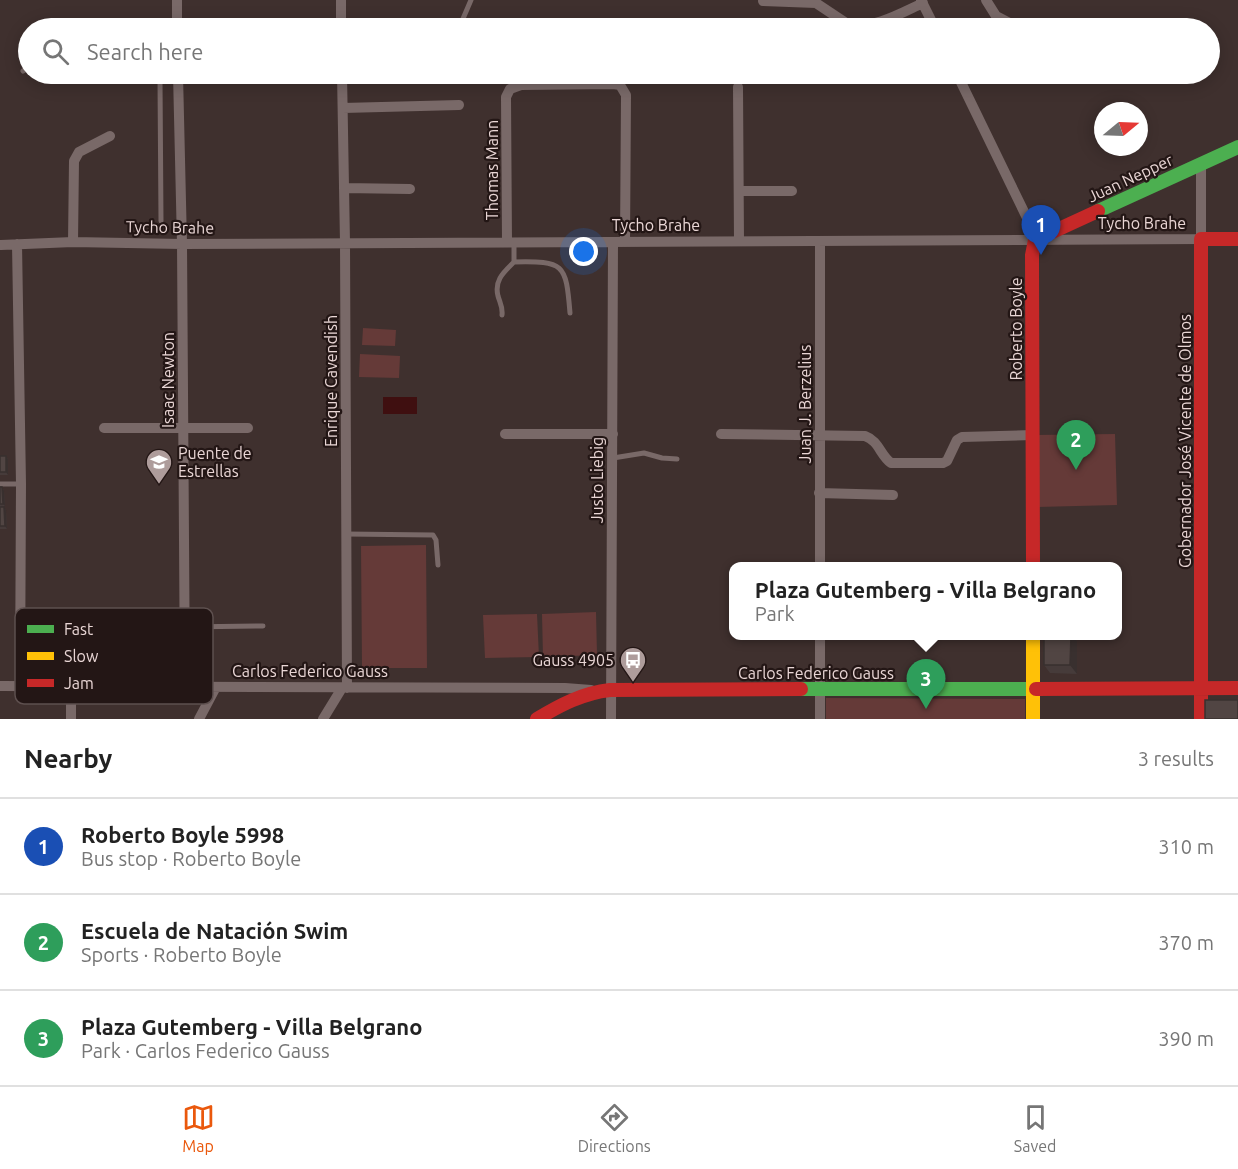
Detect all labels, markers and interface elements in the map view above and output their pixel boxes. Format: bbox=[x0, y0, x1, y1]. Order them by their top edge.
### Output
search box bbox=[18, 18, 1220, 84]
icon: search bbox=[39, 35, 72, 68]
text: Search here bbox=[87, 39, 203, 64]
north arrow bbox=[1094, 102, 1148, 156]
street label: Thomas Mann bbox=[483, 120, 501, 220]
street label: Juan Nepper bbox=[1085, 150, 1175, 206]
pin: 1 bbox=[1022, 206, 1060, 255]
street label: Tycho Brahe bbox=[1098, 214, 1186, 232]
street label: Tycho Brahe bbox=[612, 216, 700, 234]
street label: Tycho Brahe bbox=[126, 217, 214, 237]
your location bbox=[569, 237, 598, 266]
street label: Roberto Boyle bbox=[1007, 277, 1025, 381]
street label: Gobernador José Vicente de Olmos bbox=[1176, 314, 1194, 568]
street label: Enrique Cavendish bbox=[322, 315, 340, 447]
street label: Isaac Newton bbox=[159, 332, 177, 428]
street label: Juan J. Berzelius bbox=[796, 345, 814, 463]
pin: 2 bbox=[1056, 420, 1096, 470]
street label: Justo Liebig bbox=[588, 437, 606, 523]
place label: Puente de Estrellas bbox=[178, 444, 252, 480]
school or university icon: Puente de Estrellas bbox=[144, 447, 174, 485]
popup bbox=[729, 562, 1122, 640]
text: Plaza Gutemberg - Villa Belgrano bbox=[755, 577, 1096, 602]
text: Park bbox=[755, 602, 795, 625]
legend bbox=[15, 608, 213, 704]
text: Fast bbox=[64, 620, 94, 638]
bus stop icon: Gauss 4905 bbox=[618, 645, 648, 683]
text: Slow bbox=[64, 647, 99, 665]
place label: Gauss 4905 bbox=[532, 651, 614, 669]
pin: 3 bbox=[906, 660, 946, 709]
street label: Carlos Federico Gauss bbox=[232, 662, 388, 680]
street label: Carlos Federico Gauss bbox=[738, 664, 894, 682]
text: Jam bbox=[64, 674, 94, 692]
text: Nearby bbox=[24, 744, 112, 773]
text: 3 results bbox=[1138, 747, 1214, 770]
text: Roberto Boyle 5998 bbox=[81, 822, 284, 847]
text: 1 bbox=[38, 835, 49, 858]
text: 310 m bbox=[1158, 835, 1214, 858]
text: Bus stop · Roberto Boyle bbox=[81, 847, 301, 870]
text: Escuela de Natación Swim bbox=[81, 918, 348, 943]
text: 2 bbox=[38, 931, 49, 954]
text: 370 m bbox=[1158, 931, 1214, 954]
text: Sports · Roberto Boyle bbox=[81, 943, 282, 966]
text: Plaza Gutemberg - Villa Belgrano bbox=[81, 1014, 422, 1039]
text: 3 bbox=[38, 1027, 49, 1050]
text: 390 m bbox=[1158, 1027, 1214, 1050]
text: Park · Carlos Federico Gauss bbox=[81, 1039, 330, 1062]
tab: Map bbox=[182, 1101, 215, 1155]
tab: Directions bbox=[578, 1101, 651, 1155]
tab: Saved bbox=[1014, 1101, 1056, 1155]

